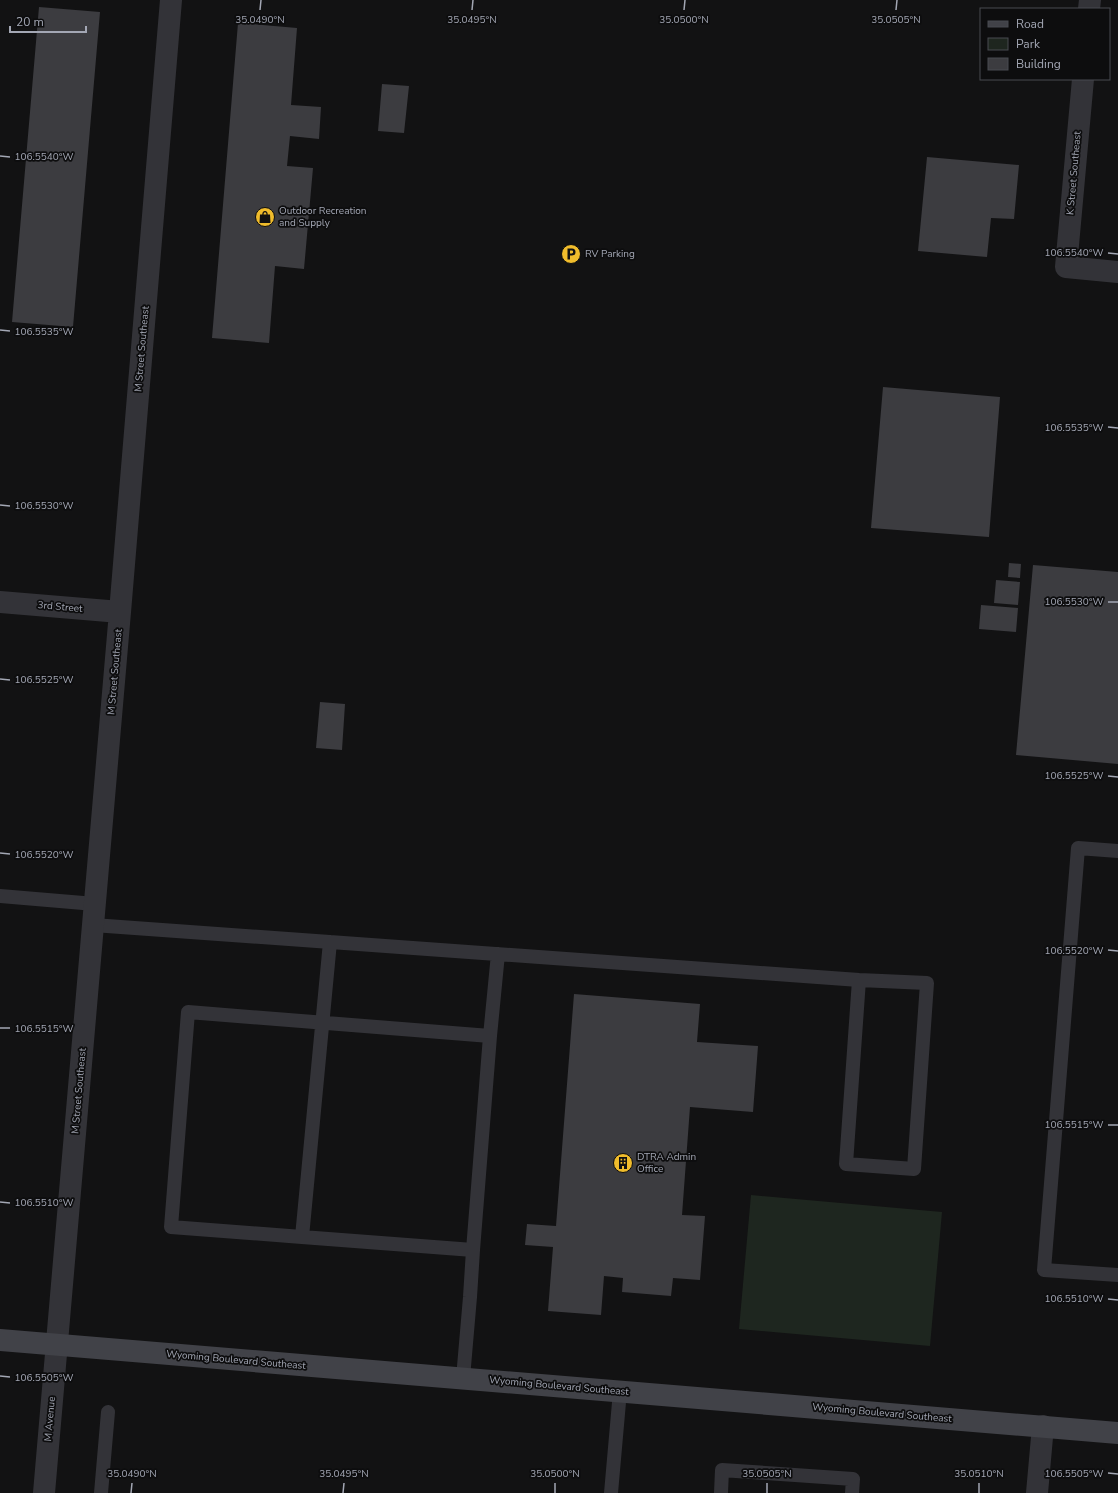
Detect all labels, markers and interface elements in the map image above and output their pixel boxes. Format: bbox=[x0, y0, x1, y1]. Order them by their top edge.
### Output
scale bar bbox=[10, 8, 86, 34]
legend bbox=[980, 8, 1110, 80]
text: 35.0490°N bbox=[235, 13, 285, 27]
text: 35.0495°N bbox=[447, 13, 497, 27]
text: 35.0500°N bbox=[659, 13, 709, 27]
text: 35.0505°N bbox=[871, 13, 921, 27]
text: 20 m bbox=[16, 14, 44, 30]
text: Road bbox=[1016, 16, 1044, 32]
text: Park bbox=[1016, 36, 1041, 52]
text: Building bbox=[1016, 56, 1061, 72]
street label: K Street Southeast bbox=[1063, 130, 1085, 215]
text: 106.5540°W bbox=[14, 150, 74, 164]
place label: Outdoor Recreation and Supply bbox=[279, 204, 367, 230]
shop icon: Outdoor Recreation and Supply bbox=[254, 206, 276, 228]
parking icon: RV Parking bbox=[560, 243, 582, 265]
text: 106.5540°W bbox=[1044, 246, 1104, 260]
place label: RV Parking bbox=[585, 247, 635, 261]
street label: M Street Southeast bbox=[131, 305, 153, 393]
text: 106.5535°W bbox=[14, 325, 74, 339]
text: 106.5535°W bbox=[1044, 421, 1104, 435]
text: 106.5530°W bbox=[14, 499, 74, 513]
text: 106.5530°W bbox=[1044, 595, 1104, 609]
street label: 3rd Street bbox=[37, 598, 84, 616]
street label: M Street Southeast bbox=[104, 628, 126, 716]
text: 106.5525°W bbox=[14, 673, 74, 687]
text: 106.5525°W bbox=[1044, 769, 1104, 783]
text: 106.5520°W bbox=[14, 848, 74, 862]
text: 106.5520°W bbox=[1044, 944, 1104, 958]
text: 106.5515°W bbox=[14, 1022, 74, 1036]
street label: M Street Southeast bbox=[68, 1047, 90, 1135]
text: 106.5515°W bbox=[1044, 1118, 1104, 1132]
place label: DTRA Admin Office bbox=[637, 1150, 696, 1176]
building icon: DTRA Admin Office bbox=[612, 1152, 634, 1174]
text: 106.5510°W bbox=[14, 1196, 74, 1210]
text: 106.5510°W bbox=[1044, 1292, 1104, 1306]
street label: Wyoming Boulevard Southeast bbox=[166, 1347, 307, 1373]
text: 106.5505°W bbox=[14, 1371, 74, 1385]
street label: Wyoming Boulevard Southeast bbox=[489, 1373, 630, 1399]
street label: M Avenue bbox=[41, 1396, 59, 1442]
street label: Wyoming Boulevard Southeast bbox=[812, 1400, 953, 1426]
text: 35.0490°N bbox=[107, 1467, 157, 1481]
text: 35.0495°N bbox=[319, 1467, 369, 1481]
text: 35.0500°N bbox=[530, 1467, 580, 1481]
text: 35.0505°N bbox=[742, 1467, 792, 1481]
text: 35.0510°N bbox=[954, 1467, 1004, 1481]
text: 106.5505°W bbox=[1044, 1467, 1104, 1481]

